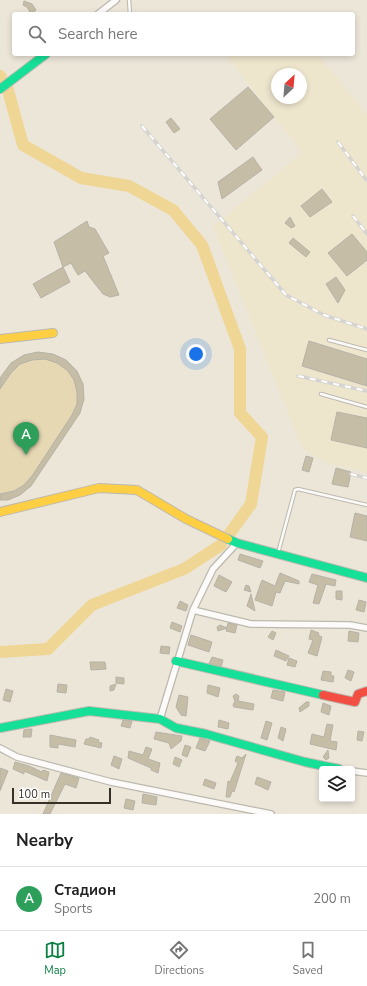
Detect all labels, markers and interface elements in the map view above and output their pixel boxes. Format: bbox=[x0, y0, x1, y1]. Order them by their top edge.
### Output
search box bbox=[12, 12, 355, 56]
icon: search bbox=[26, 23, 48, 45]
text: Search here bbox=[58, 24, 138, 44]
north arrow bbox=[271, 68, 307, 104]
your location bbox=[186, 344, 206, 364]
pin: A bbox=[13, 422, 39, 455]
map controls bbox=[319, 766, 355, 802]
button: layers bbox=[319, 766, 355, 802]
scale bar bbox=[12, 786, 111, 805]
text: 100 m bbox=[18, 787, 50, 802]
text: Nearby bbox=[16, 829, 73, 852]
text: Стадион bbox=[54, 880, 116, 900]
text: A bbox=[24, 890, 34, 908]
text: 200 m bbox=[313, 890, 351, 908]
text: Sports bbox=[54, 900, 93, 918]
tab: Map bbox=[44, 939, 66, 978]
tab: Directions bbox=[154, 939, 204, 978]
tab: Saved bbox=[292, 939, 323, 978]

